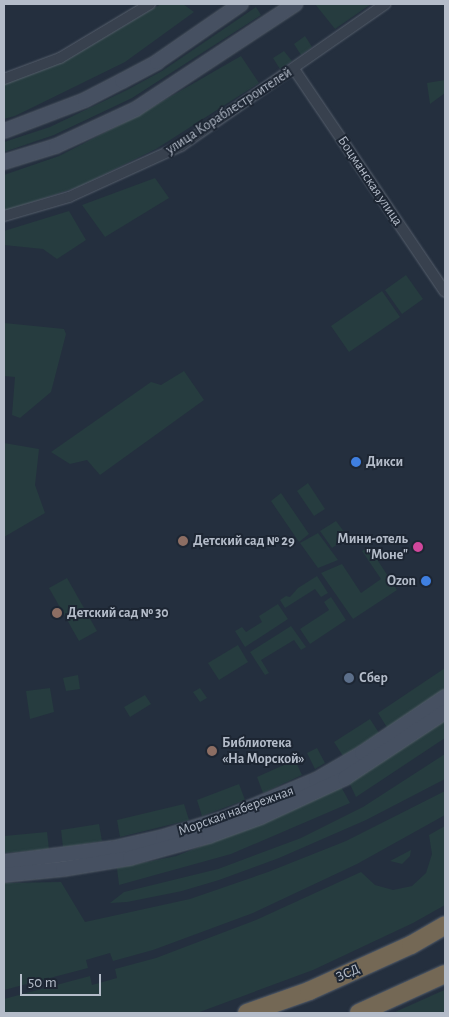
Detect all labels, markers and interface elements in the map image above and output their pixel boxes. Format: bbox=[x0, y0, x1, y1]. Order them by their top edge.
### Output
street label: улица Кораблестроителей bbox=[163, 64, 295, 158]
street label: Боцманская улица bbox=[334, 133, 406, 229]
place label: Дикси bbox=[366, 454, 403, 470]
marker: Дикси bbox=[350, 456, 362, 468]
place label: Мини-отель "Моне" bbox=[337, 531, 408, 564]
place label: Детский сад № 29 bbox=[193, 533, 295, 549]
marker: Детский сад № 29 bbox=[177, 535, 189, 547]
marker: Мини-отель "Моне" bbox=[412, 541, 424, 553]
place label: Ozon bbox=[387, 573, 416, 589]
marker: Ozon bbox=[420, 575, 432, 587]
place label: Детский сад № 30 bbox=[67, 605, 169, 621]
marker: Детский сад № 30 bbox=[51, 607, 63, 619]
place label: Сбер bbox=[359, 670, 388, 686]
marker: Сбер bbox=[343, 672, 355, 684]
place label: Библиотека «На Морской» bbox=[222, 735, 305, 768]
marker: Библиотека «На Морской» bbox=[206, 745, 218, 757]
street label: Морская набережная bbox=[176, 782, 296, 840]
street label: ЗСД bbox=[334, 960, 362, 986]
scale bar bbox=[22, 964, 104, 996]
text: 50 m bbox=[28, 975, 57, 990]

